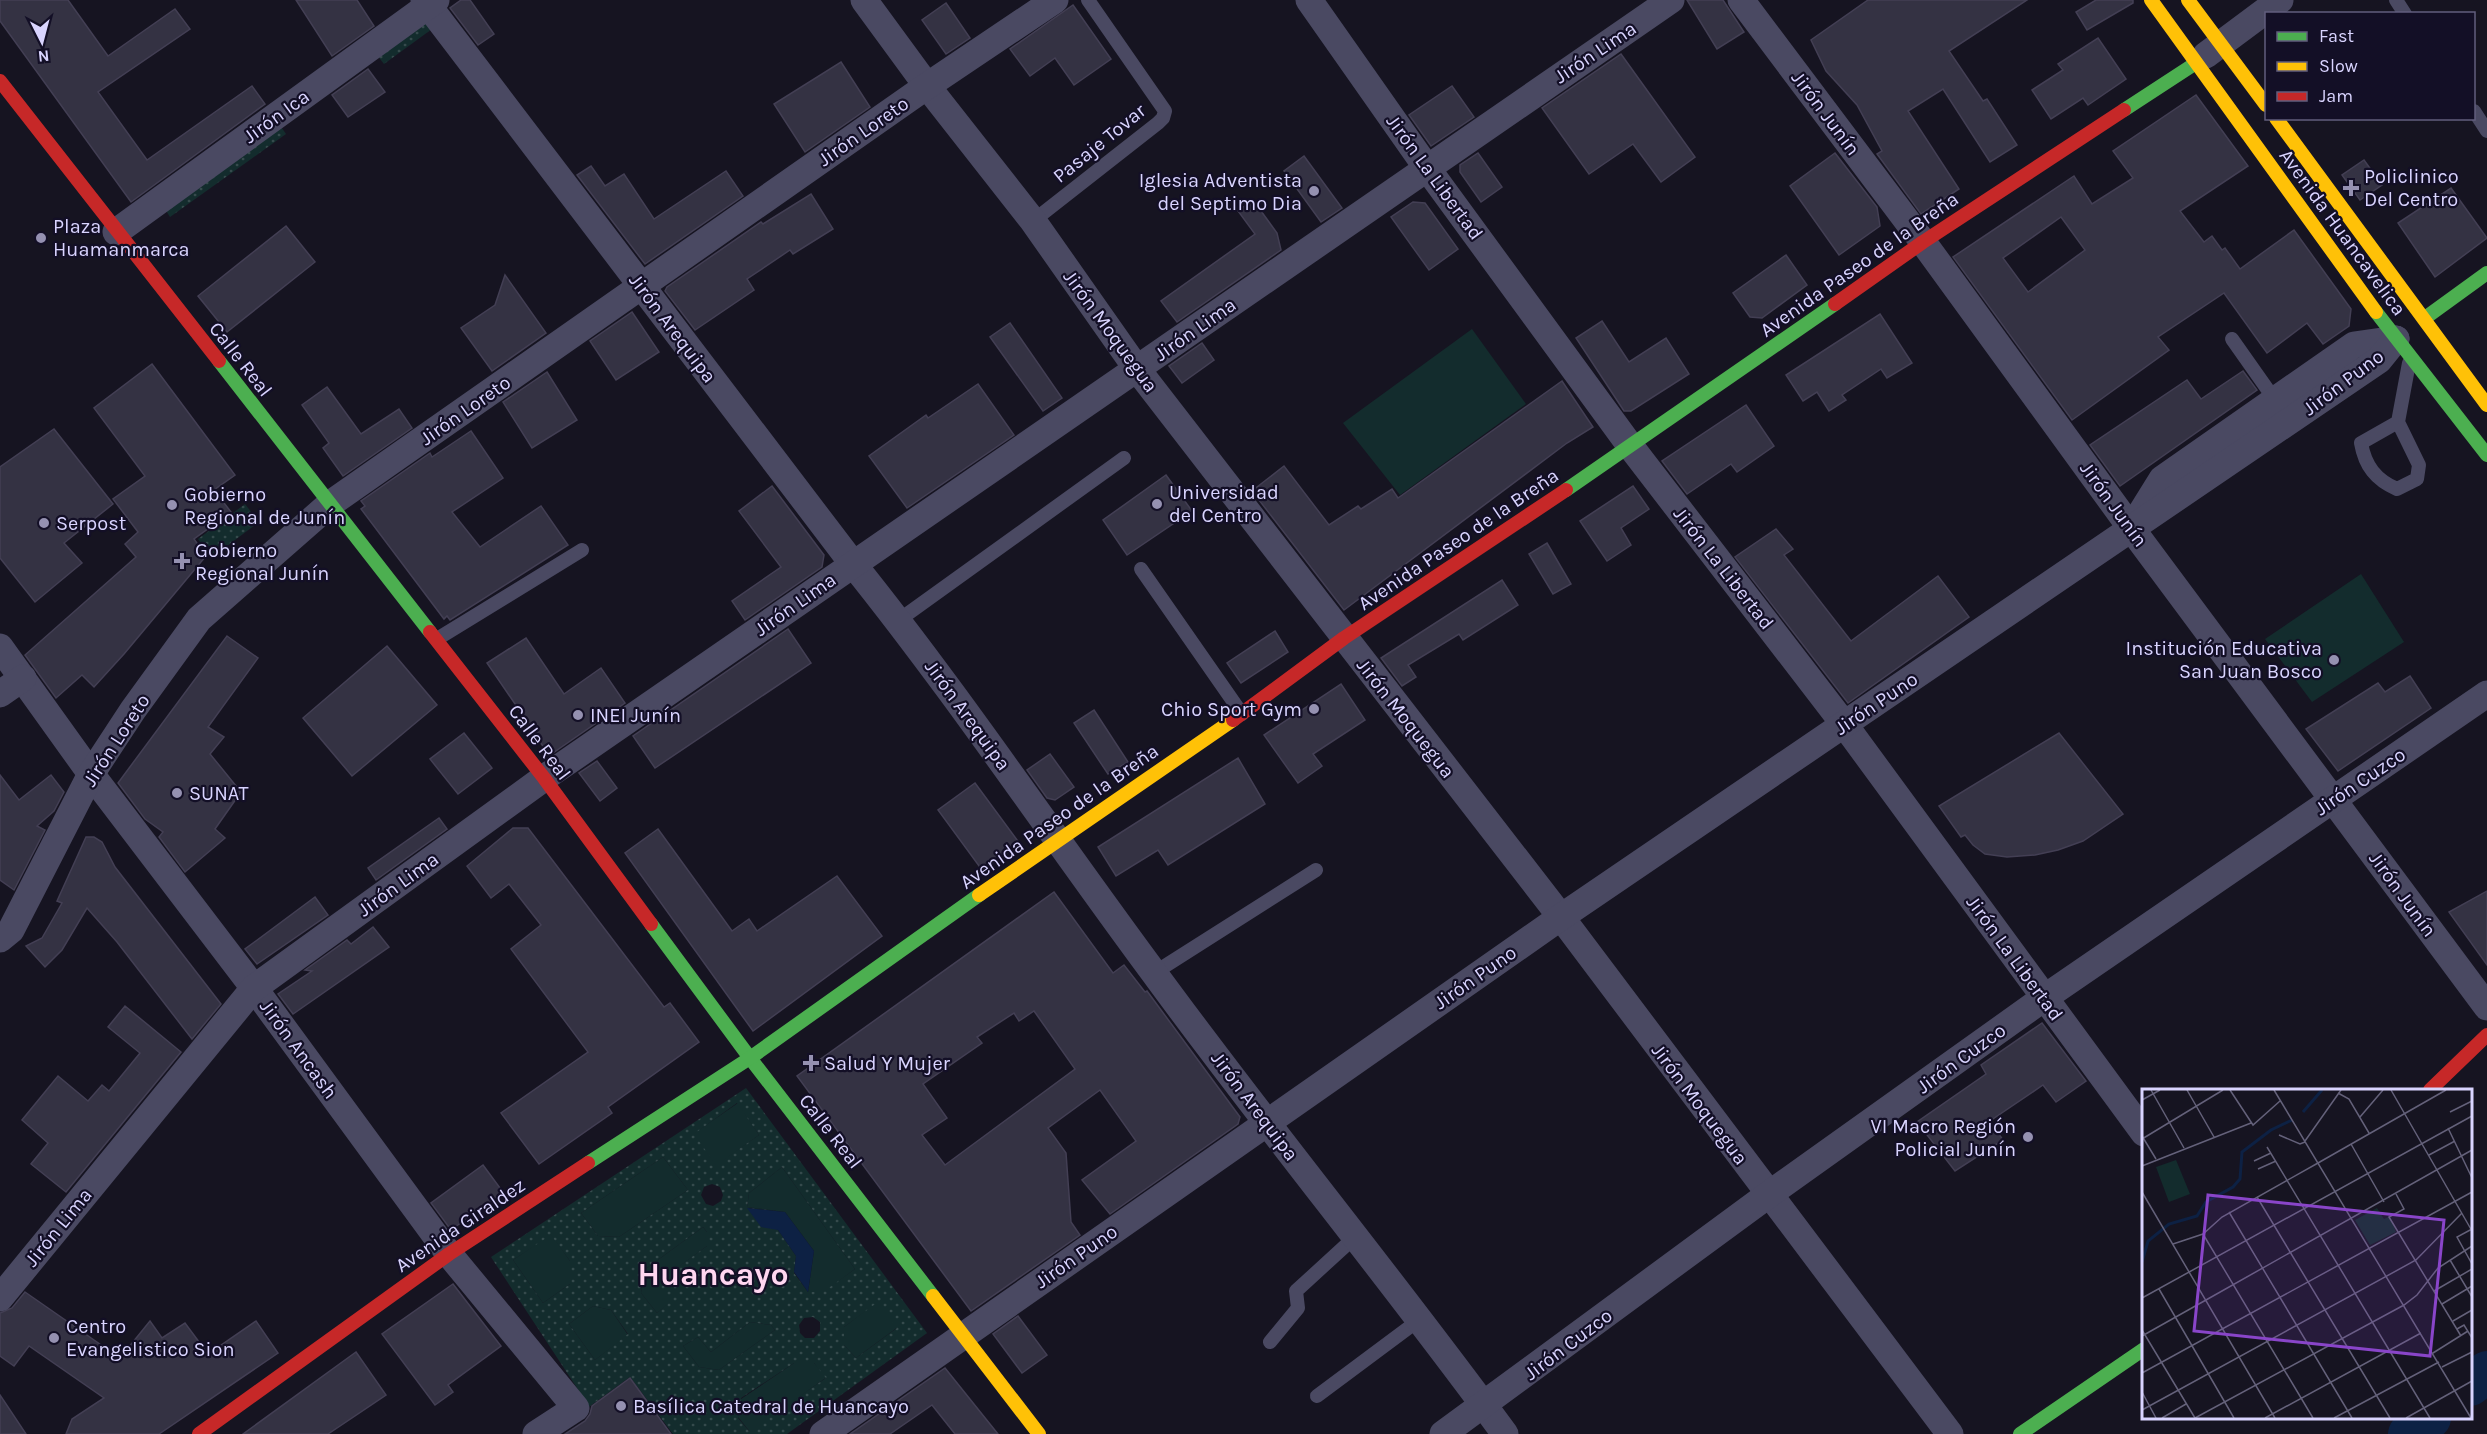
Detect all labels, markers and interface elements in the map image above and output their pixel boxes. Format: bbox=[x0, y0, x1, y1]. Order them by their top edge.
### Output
north arrow bbox=[12, 12, 72, 72]
legend bbox=[2265, 12, 2475, 120]
street label: Jirón Lima bbox=[1550, 17, 1641, 88]
text: Fast bbox=[2319, 25, 2354, 47]
text: N bbox=[37, 46, 50, 66]
text: Slow bbox=[2319, 55, 2358, 77]
street label: Jirón Junín bbox=[1787, 67, 1865, 160]
street label: Jirón Ica bbox=[239, 85, 314, 148]
text: Jam bbox=[2319, 85, 2353, 107]
street label: Jirón Loreto bbox=[814, 92, 913, 171]
street label: Pasaje Tovar bbox=[1048, 99, 1151, 188]
street label: Jirón La Libertad bbox=[1381, 110, 1488, 244]
street label: Avenida Huancavelica bbox=[2274, 145, 2411, 320]
place label: Policlinico Del Centro bbox=[2364, 165, 2459, 211]
place label: Iglesia Adventista del Septimo Dia bbox=[1139, 169, 1302, 215]
marker: Policlinico Del Centro bbox=[2342, 179, 2360, 197]
marker: Iglesia Adventista del Septimo Dia bbox=[1307, 184, 1321, 198]
street label: Avenida Paseo de la Breña bbox=[1756, 187, 1963, 342]
place label: Plaza Huamanmarca bbox=[53, 215, 190, 261]
marker: Plaza Huamanmarca bbox=[34, 231, 48, 245]
street label: Jirón Moquegua bbox=[1059, 266, 1163, 397]
street label: Jirón Arequipa bbox=[624, 269, 721, 387]
street label: Jirón Lima bbox=[1150, 293, 1240, 366]
street label: Calle Real bbox=[204, 317, 277, 401]
street label: Jirón Puno bbox=[2298, 345, 2388, 420]
street label: Jirón Loreto bbox=[416, 371, 515, 450]
street label: Jirón Junín bbox=[2075, 457, 2152, 551]
street label: Avenida Paseo de la Breña bbox=[1354, 464, 1563, 615]
place label: Universidad del Centro bbox=[1169, 481, 1279, 527]
place label: Gobierno Regional de Junín bbox=[184, 483, 345, 529]
marker: Universidad del Centro bbox=[1150, 497, 1164, 511]
marker: Gobierno Regional de Junín bbox=[165, 498, 179, 512]
street label: Jirón La Libertad bbox=[1669, 502, 1779, 634]
place label: Serpost bbox=[56, 512, 127, 535]
marker: Serpost bbox=[37, 516, 51, 530]
place label: Gobierno Regional Junín bbox=[195, 539, 329, 585]
marker: Gobierno Regional Junín bbox=[173, 552, 191, 570]
street label: Jirón Lima bbox=[750, 568, 840, 641]
place label: Institución Educativa San Juan Bosco bbox=[2126, 637, 2322, 683]
marker: Institución Educativa San Juan Bosco bbox=[2327, 653, 2341, 667]
street label: Jirón Moquegua bbox=[1352, 654, 1459, 783]
street label: Jirón Arequipa bbox=[920, 656, 1015, 775]
street label: Jirón Puno bbox=[1830, 667, 1922, 740]
street label: Jirón Loreto bbox=[78, 690, 155, 791]
place label: Chio Sport Gym bbox=[1161, 698, 1302, 721]
street label: Calle Real bbox=[504, 700, 575, 785]
marker: Chio Sport Gym bbox=[1307, 702, 1321, 716]
place label: INEI Junín bbox=[590, 704, 681, 727]
marker: INEI Junín bbox=[571, 708, 585, 722]
street label: Avenida Paseo de la Breña bbox=[956, 739, 1163, 894]
street label: Jirón Cuzco bbox=[2311, 743, 2410, 820]
place label: SUNAT bbox=[189, 782, 249, 805]
marker: SUNAT bbox=[170, 786, 184, 800]
street label: Jirón Lima bbox=[353, 847, 443, 921]
street label: Jirón Junín bbox=[2364, 847, 2441, 941]
street label: Jirón La Libertad bbox=[1961, 891, 2068, 1025]
street label: Jirón Puno bbox=[1430, 941, 1521, 1014]
street label: Jirón Ancash bbox=[255, 995, 342, 1103]
street label: Jirón Cuzco bbox=[1912, 1018, 2010, 1098]
street label: Jirón Moquegua bbox=[1647, 1039, 1753, 1169]
street label: Jirón Arequipa bbox=[1206, 1047, 1303, 1165]
place label: Salud Y Mujer bbox=[824, 1052, 951, 1075]
marker: Salud Y Mujer bbox=[802, 1054, 820, 1072]
street label: Calle Real bbox=[794, 1089, 867, 1173]
inset map bbox=[2142, 1089, 2472, 1419]
place label: VI Macro Región Policial Junín bbox=[1870, 1115, 2016, 1161]
marker: VI Macro Región Policial Junín bbox=[2021, 1130, 2035, 1144]
street label: Avenida Giraldez bbox=[391, 1174, 529, 1277]
street label: Jirón Lima bbox=[20, 1184, 97, 1271]
street label: Jirón Puno bbox=[1031, 1220, 1122, 1293]
district label: Huancayo bbox=[637, 1256, 789, 1293]
street label: Jirón Cuzco bbox=[1520, 1304, 1617, 1385]
place label: Centro Evangelistico Sion bbox=[66, 1315, 235, 1361]
marker: Centro Evangelistico Sion bbox=[47, 1331, 61, 1345]
place label: Basílica Catedral de Huancayo bbox=[633, 1395, 909, 1418]
marker: Basílica Catedral de Huancayo bbox=[614, 1399, 628, 1413]

